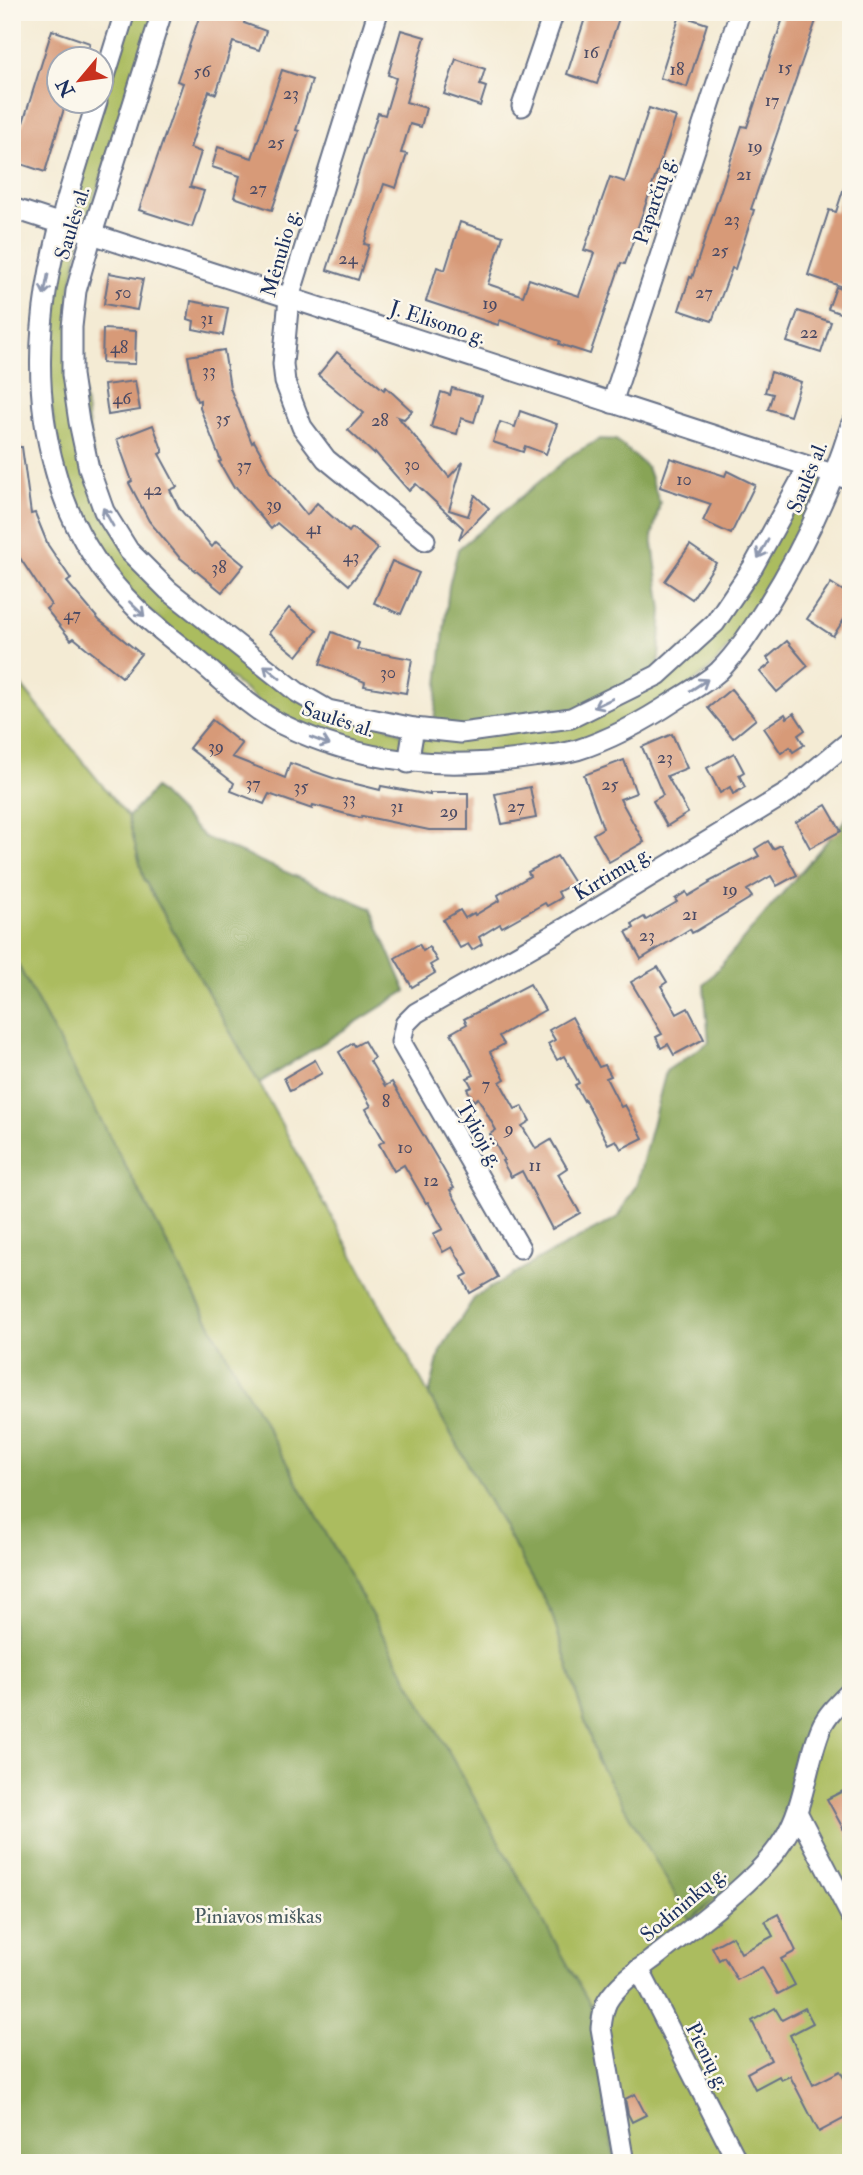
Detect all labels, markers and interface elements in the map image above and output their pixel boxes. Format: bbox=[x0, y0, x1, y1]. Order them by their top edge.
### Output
house number: 16 bbox=[583, 41, 600, 64]
north arrow bbox=[46, 46, 116, 116]
house number: 15 bbox=[778, 56, 792, 79]
house number: 18 bbox=[670, 58, 684, 81]
house number: 56 bbox=[194, 60, 211, 83]
text: N bbox=[51, 74, 81, 102]
house number: 23 bbox=[283, 82, 299, 105]
house number: 17 bbox=[765, 89, 779, 112]
house number: 25 bbox=[268, 131, 285, 154]
house number: 19 bbox=[747, 135, 763, 158]
street label: Paparčių g. bbox=[628, 153, 681, 248]
house number: 21 bbox=[736, 163, 752, 186]
house number: 27 bbox=[249, 177, 267, 200]
street label: Saulės al. bbox=[49, 183, 96, 263]
street label: Mėnulio g. bbox=[255, 206, 306, 300]
house number: 23 bbox=[724, 208, 740, 231]
house number: 25 bbox=[712, 239, 729, 262]
house number: 24 bbox=[339, 247, 359, 270]
one-way arrow bbox=[39, 273, 53, 296]
house number: 50 bbox=[115, 281, 131, 304]
house number: 27 bbox=[695, 281, 713, 304]
house number: 19 bbox=[482, 292, 498, 315]
street label: J. Elisono g. bbox=[385, 294, 489, 351]
house number: 31 bbox=[200, 307, 214, 330]
house number: 22 bbox=[800, 321, 818, 344]
house number: 48 bbox=[110, 336, 128, 359]
house number: 33 bbox=[202, 359, 216, 382]
house number: 46 bbox=[113, 387, 132, 410]
house number: 35 bbox=[216, 407, 230, 430]
house number: 28 bbox=[371, 409, 389, 432]
street label: Saulės al. bbox=[781, 437, 834, 517]
house number: 30 bbox=[404, 453, 420, 476]
house number: 37 bbox=[236, 454, 252, 477]
house number: 10 bbox=[676, 468, 692, 491]
house number: 42 bbox=[144, 478, 162, 501]
house number: 39 bbox=[266, 493, 282, 516]
one-way arrow bbox=[101, 507, 114, 528]
house number: 41 bbox=[306, 517, 322, 540]
one-way arrow bbox=[756, 538, 770, 558]
house number: 43 bbox=[343, 545, 359, 568]
house number: 38 bbox=[211, 556, 227, 579]
one-way arrow bbox=[129, 600, 146, 617]
house number: 47 bbox=[63, 603, 81, 626]
house number: 30 bbox=[380, 661, 396, 684]
one-way arrow bbox=[263, 665, 281, 680]
one-way arrow bbox=[688, 678, 708, 692]
street label: Saulės al. bbox=[298, 695, 378, 744]
one-way arrow bbox=[593, 696, 614, 710]
house number: 39 bbox=[208, 735, 224, 758]
one-way arrow bbox=[309, 736, 331, 748]
house number: 23 bbox=[657, 746, 673, 769]
house number: 37 bbox=[245, 772, 261, 795]
house number: 25 bbox=[602, 773, 619, 796]
house number: 35 bbox=[294, 775, 308, 798]
house number: 33 bbox=[342, 787, 356, 810]
house number: 31 bbox=[390, 795, 404, 818]
house number: 27 bbox=[507, 795, 525, 818]
house number: 29 bbox=[440, 800, 458, 823]
street label: Kirtimų g. bbox=[568, 840, 656, 907]
house number: 19 bbox=[722, 878, 738, 901]
house number: 21 bbox=[682, 903, 698, 926]
house number: 23 bbox=[639, 924, 655, 947]
house number: 7 bbox=[482, 1073, 490, 1096]
house number: 8 bbox=[382, 1090, 390, 1113]
street label: Tylioji g. bbox=[450, 1096, 509, 1173]
house number: 9 bbox=[502, 1117, 514, 1140]
house number: 10 bbox=[397, 1136, 413, 1159]
house number: 11 bbox=[529, 1154, 541, 1177]
house number: 12 bbox=[423, 1169, 439, 1192]
street label: Sodininkų g. bbox=[635, 1860, 732, 1948]
park label: Piniavos miškas bbox=[194, 1903, 322, 1930]
street label: Pienių g. bbox=[679, 2018, 736, 2095]

